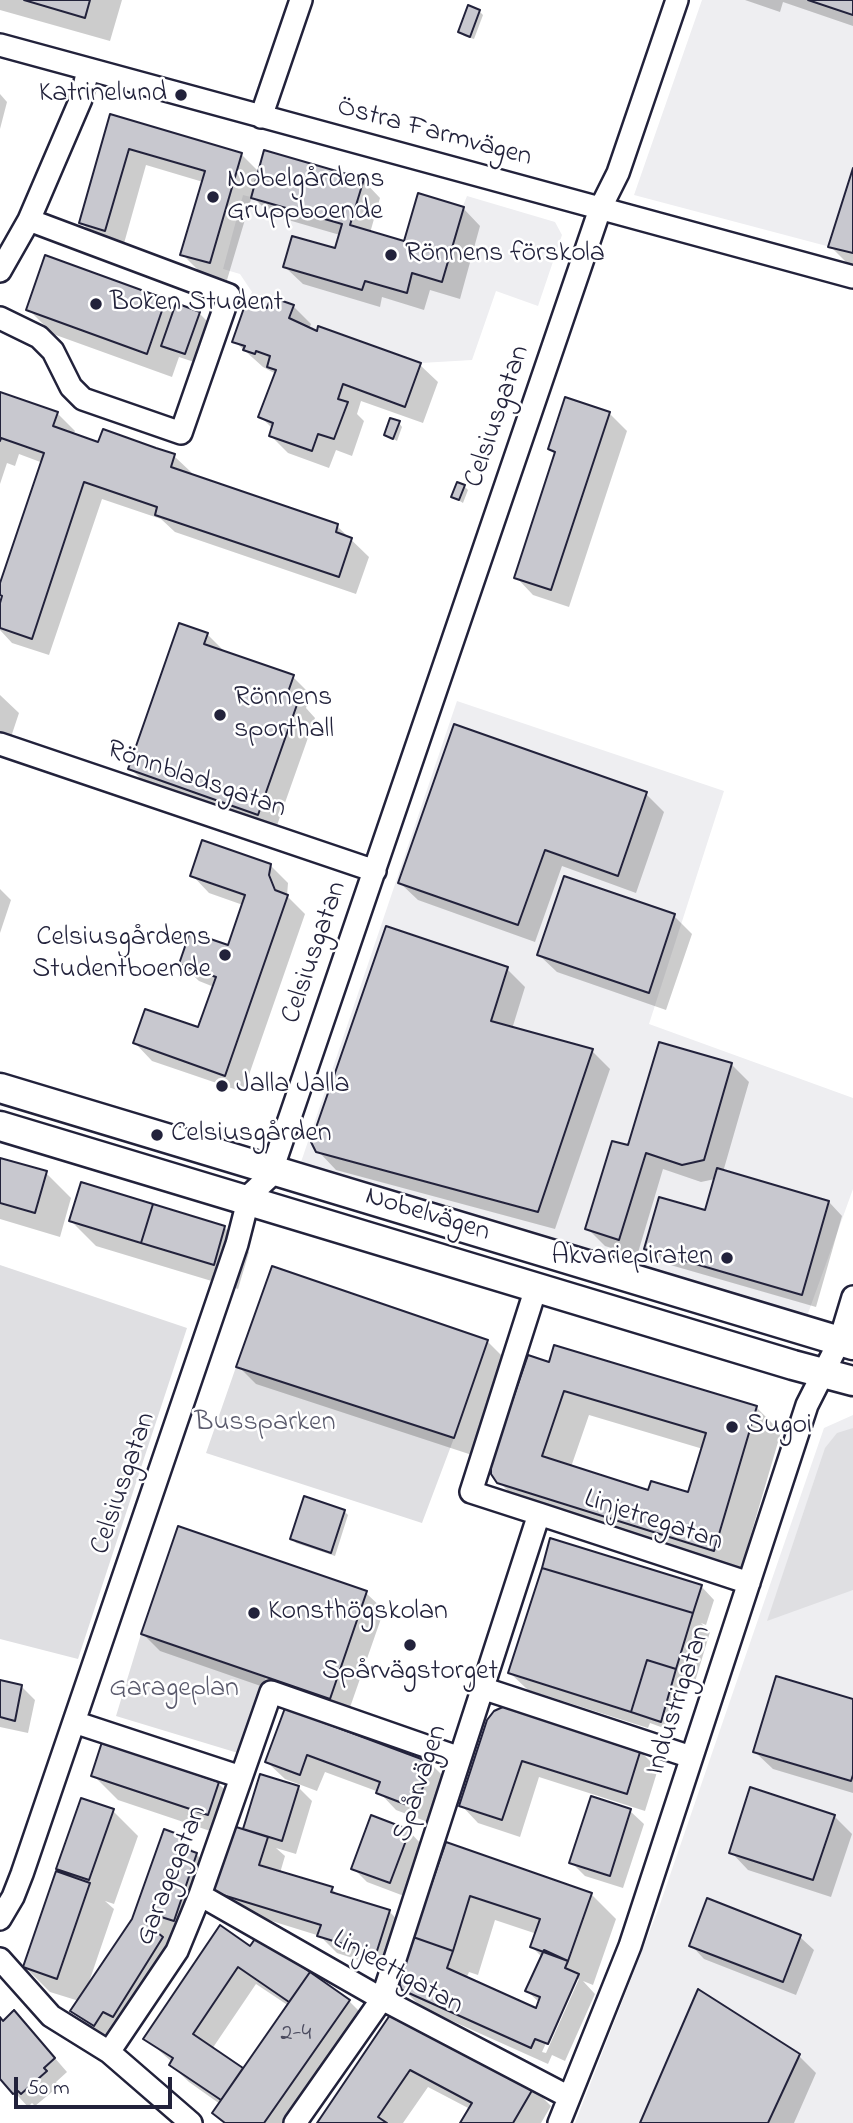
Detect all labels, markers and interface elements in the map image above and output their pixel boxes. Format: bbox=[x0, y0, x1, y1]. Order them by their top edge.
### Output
place label: Katrinelund bbox=[39, 78, 167, 112]
marker: Katrinelund bbox=[173, 87, 189, 103]
street label: Östra Farmvägen bbox=[333, 92, 535, 176]
place label: Nobelgårdens Gruppboende bbox=[227, 164, 384, 230]
marker: Nobelgårdens Gruppboende bbox=[205, 189, 221, 205]
place label: Rönnens förskola bbox=[405, 238, 605, 272]
marker: Rönnens förskola bbox=[383, 247, 399, 263]
place label: Boken Student bbox=[110, 287, 283, 321]
marker: Boken Student bbox=[88, 296, 104, 312]
street label: Celsiusgatan bbox=[459, 341, 539, 493]
place label: Rönnens sporthall bbox=[234, 682, 334, 748]
marker: Rönnens sporthall bbox=[212, 707, 228, 723]
street label: Rönnbladsgatan bbox=[102, 735, 290, 827]
street label: Celsiusgatan bbox=[276, 877, 356, 1029]
place label: Celsiusgårdens Studentboende bbox=[32, 922, 211, 988]
marker: Celsiusgårdens Studentboende bbox=[217, 947, 233, 963]
place label: Jalla Jalla bbox=[236, 1069, 350, 1103]
marker: Jalla Jalla bbox=[214, 1078, 230, 1094]
place label: Celsiusgården bbox=[171, 1118, 332, 1152]
marker: Celsiusgården bbox=[149, 1127, 165, 1143]
street label: Nobelvägen bbox=[361, 1181, 493, 1251]
place label: Akvariepiraten bbox=[551, 1241, 713, 1275]
marker: Akvariepiraten bbox=[719, 1250, 735, 1266]
park label: Bussparken bbox=[195, 1407, 335, 1441]
street label: Celsiusgatan bbox=[85, 1408, 165, 1560]
place label: Sugoi bbox=[746, 1410, 812, 1444]
marker: Sugoi bbox=[724, 1419, 740, 1435]
street label: Linjetregatan bbox=[579, 1484, 727, 1560]
place label: Konsthögskolan bbox=[268, 1596, 448, 1630]
marker: Konsthögskolan bbox=[246, 1605, 262, 1621]
street label: Industrigatan bbox=[640, 1622, 720, 1780]
marker: Spårvägstorget bbox=[402, 1637, 418, 1653]
place label: Spårvägstorget bbox=[322, 1656, 498, 1690]
park label: Garageplan bbox=[109, 1673, 239, 1707]
street label: Spårvägen bbox=[387, 1721, 457, 1847]
street label: Garagegatan bbox=[130, 1801, 216, 1951]
street label: Linjeettgatan bbox=[326, 1924, 468, 2024]
house number: 2-4 bbox=[281, 2021, 311, 2049]
scale bar bbox=[18, 2064, 175, 2108]
text: 50 m bbox=[27, 2074, 70, 2104]

